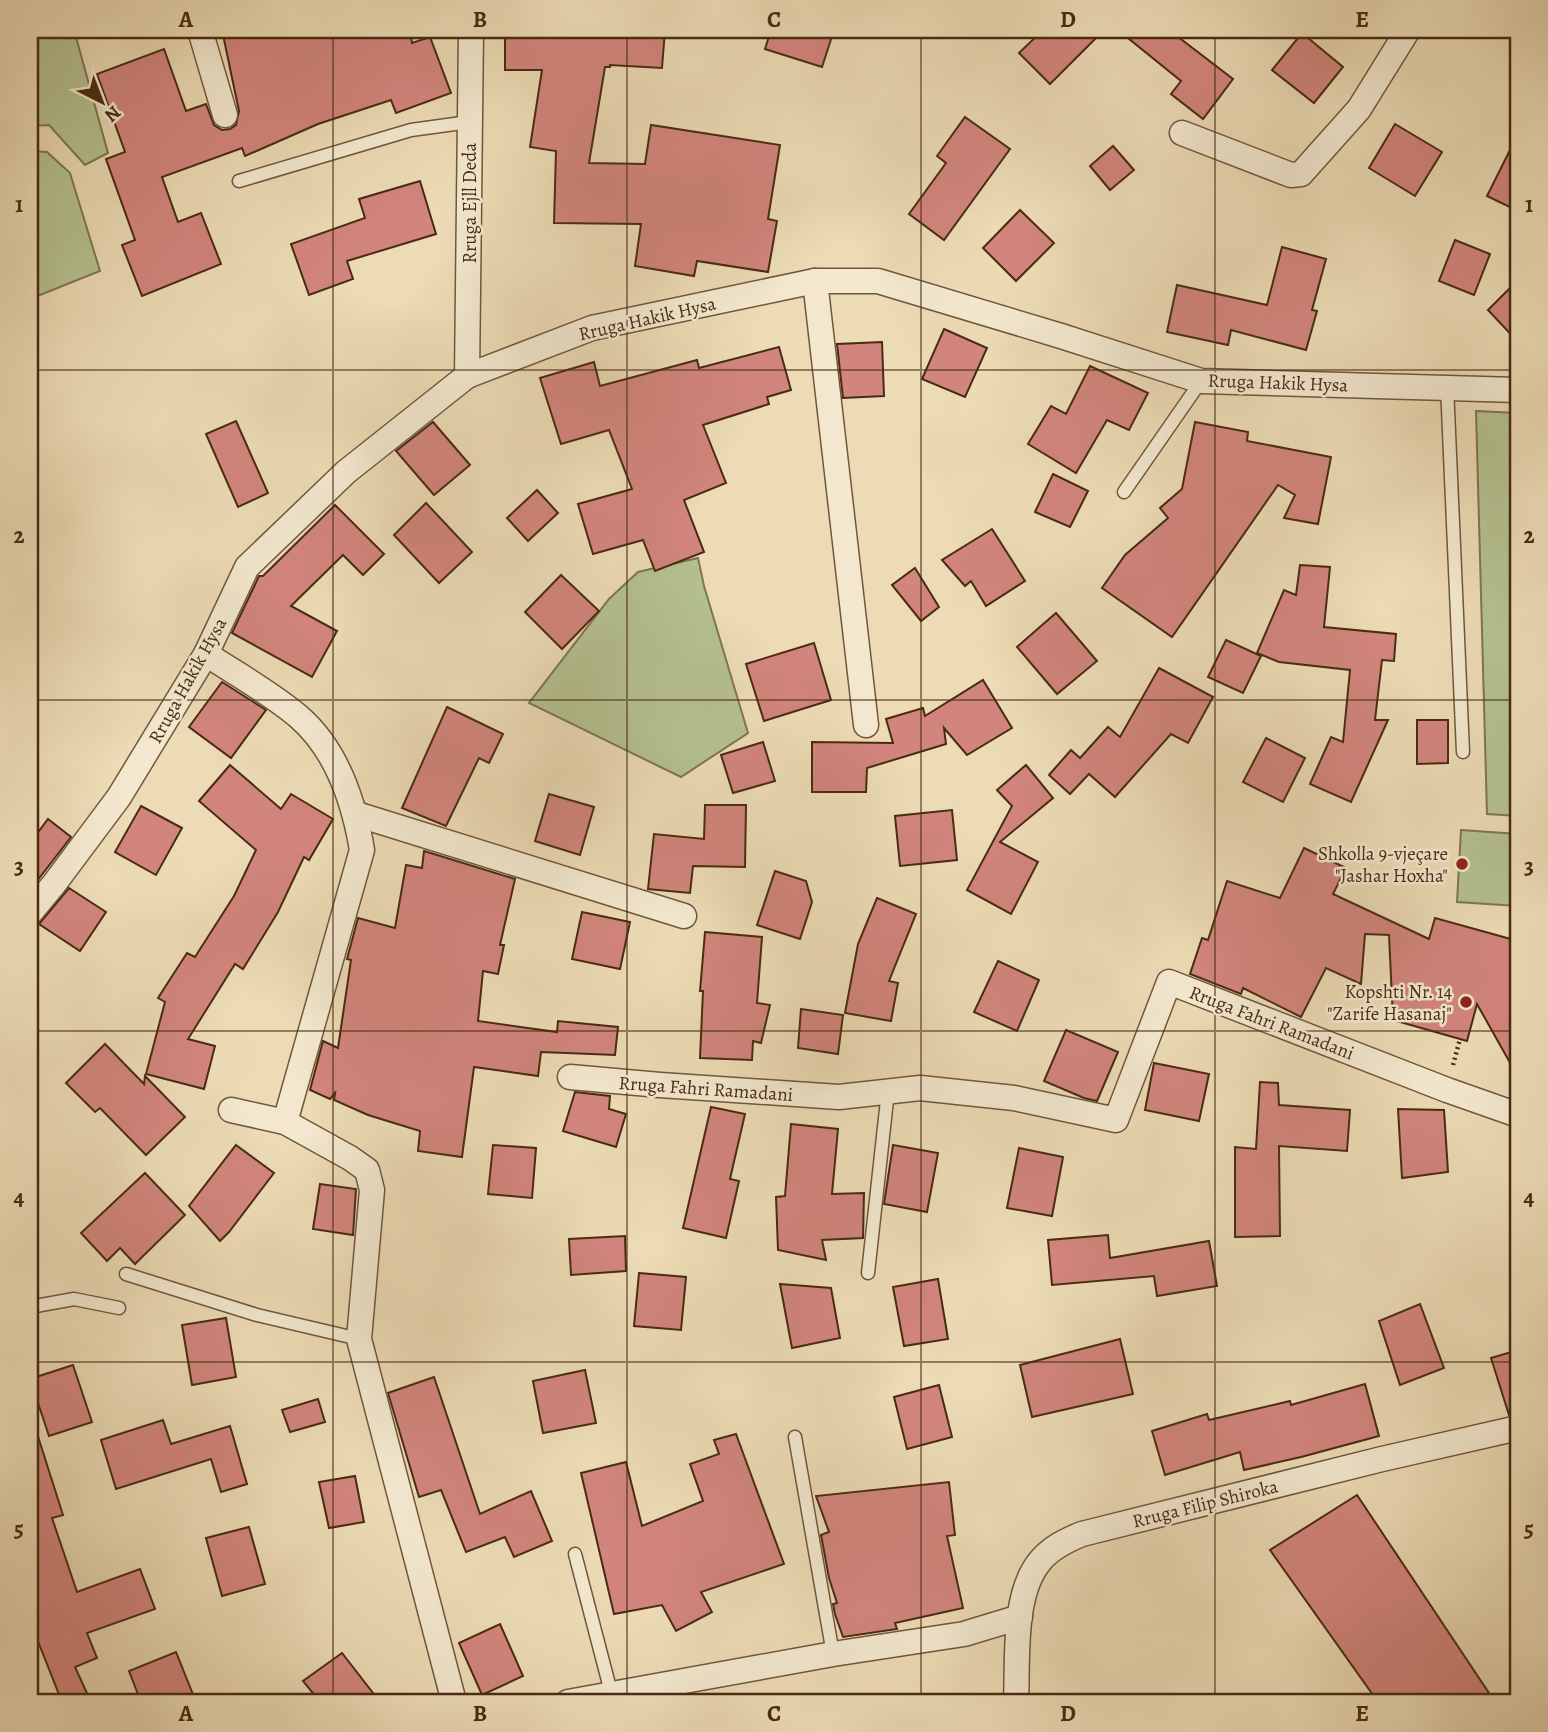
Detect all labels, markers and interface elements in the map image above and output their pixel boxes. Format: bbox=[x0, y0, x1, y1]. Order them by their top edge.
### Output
text: A bbox=[178, 4, 194, 35]
text: B bbox=[473, 4, 487, 35]
text: C bbox=[767, 4, 781, 35]
text: D bbox=[1060, 4, 1076, 35]
text: E bbox=[1355, 4, 1369, 35]
north arrow bbox=[66, 66, 136, 136]
text: N bbox=[99, 100, 127, 128]
street label: Rruga Ejll Deda bbox=[457, 142, 483, 263]
text: 1 bbox=[15, 189, 23, 220]
text: 1 bbox=[1525, 189, 1533, 220]
street label: Rruga Hakik Hysa bbox=[576, 290, 719, 347]
street label: Rruga Hakik Hysa bbox=[1207, 368, 1349, 398]
text: 2 bbox=[13, 520, 25, 551]
text: 2 bbox=[1523, 520, 1535, 551]
street label: Rruga Hakik Hysa bbox=[142, 613, 233, 748]
place label: Shkolla 9-vjeçare "Jashar Hoxha" bbox=[1318, 841, 1448, 889]
text: 3 bbox=[14, 851, 24, 882]
text: 3 bbox=[1524, 851, 1534, 882]
marker: Shkolla 9-vjeçare "Jashar Hoxha" bbox=[1454, 856, 1470, 872]
street label: Rruga Fahri Ramadani bbox=[1185, 979, 1358, 1066]
place label: Kopshti Nr. 14 "Zarife Hasanaj" bbox=[1327, 979, 1452, 1027]
marker: Kopshti Nr. 14 "Zarife Hasanaj" bbox=[1458, 994, 1474, 1010]
street label: Rruga Fahri Ramadani bbox=[618, 1070, 794, 1108]
text: 4 bbox=[14, 1182, 25, 1213]
text: 4 bbox=[1524, 1182, 1535, 1213]
street label: Rruga Filip Shiroka bbox=[1130, 1473, 1281, 1535]
text: 5 bbox=[14, 1513, 24, 1544]
text: 5 bbox=[1524, 1513, 1534, 1544]
text: A bbox=[178, 1698, 194, 1729]
text: B bbox=[473, 1698, 487, 1729]
text: C bbox=[767, 1698, 781, 1729]
text: D bbox=[1060, 1698, 1076, 1729]
text: E bbox=[1355, 1698, 1369, 1729]

